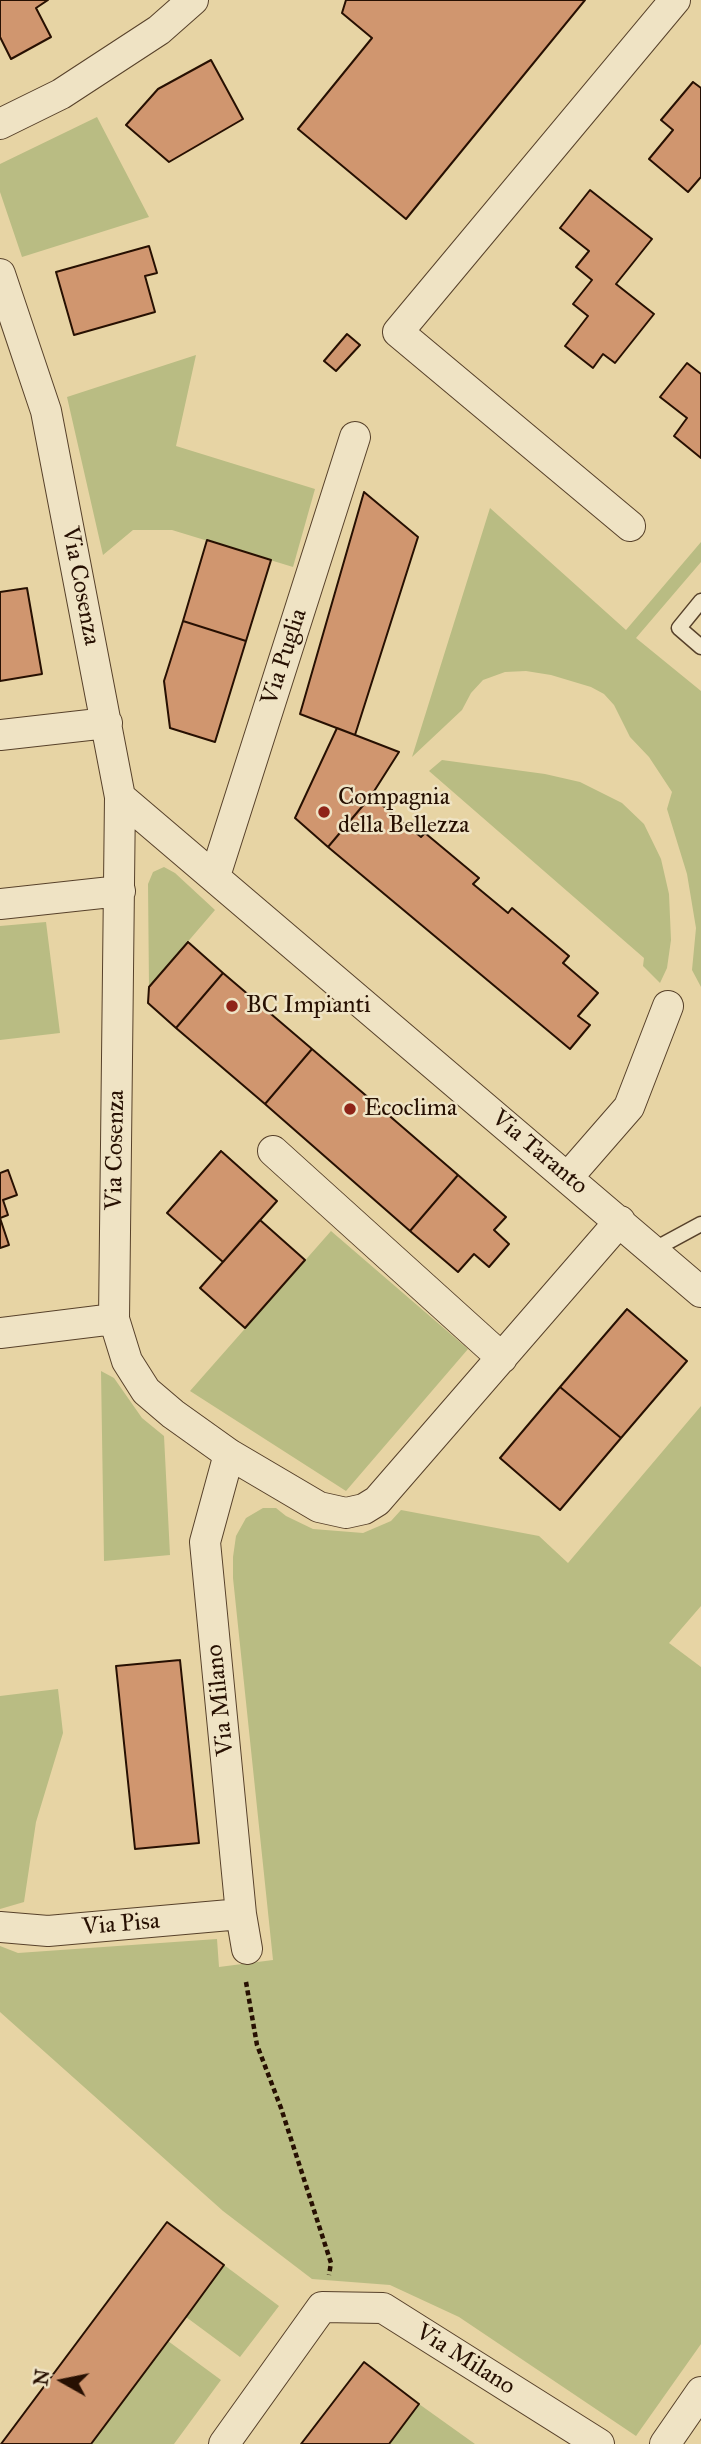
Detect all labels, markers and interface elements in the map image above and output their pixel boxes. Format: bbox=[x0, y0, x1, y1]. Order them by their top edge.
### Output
street label: Via Cosenza bbox=[54, 524, 106, 648]
street label: Via Puglia bbox=[256, 605, 314, 709]
place label: Compagnia della Bellezza bbox=[338, 784, 469, 840]
marker: Compagnia della Bellezza bbox=[316, 804, 332, 820]
place label: BC Impianti bbox=[246, 992, 371, 1020]
marker: BC Impianti bbox=[224, 998, 240, 1014]
street label: Via Cosenza bbox=[101, 1090, 131, 1210]
place label: Ecoclima bbox=[364, 1095, 457, 1123]
marker: Ecoclima bbox=[342, 1101, 358, 1117]
street label: Via Taranto bbox=[485, 1105, 593, 1201]
street label: Via Milano bbox=[201, 1643, 241, 1757]
street label: Via Pisa bbox=[81, 1907, 161, 1943]
street label: Via Milano bbox=[410, 2318, 520, 2402]
north arrow bbox=[28, 2346, 98, 2416]
text: N bbox=[29, 2368, 54, 2387]

